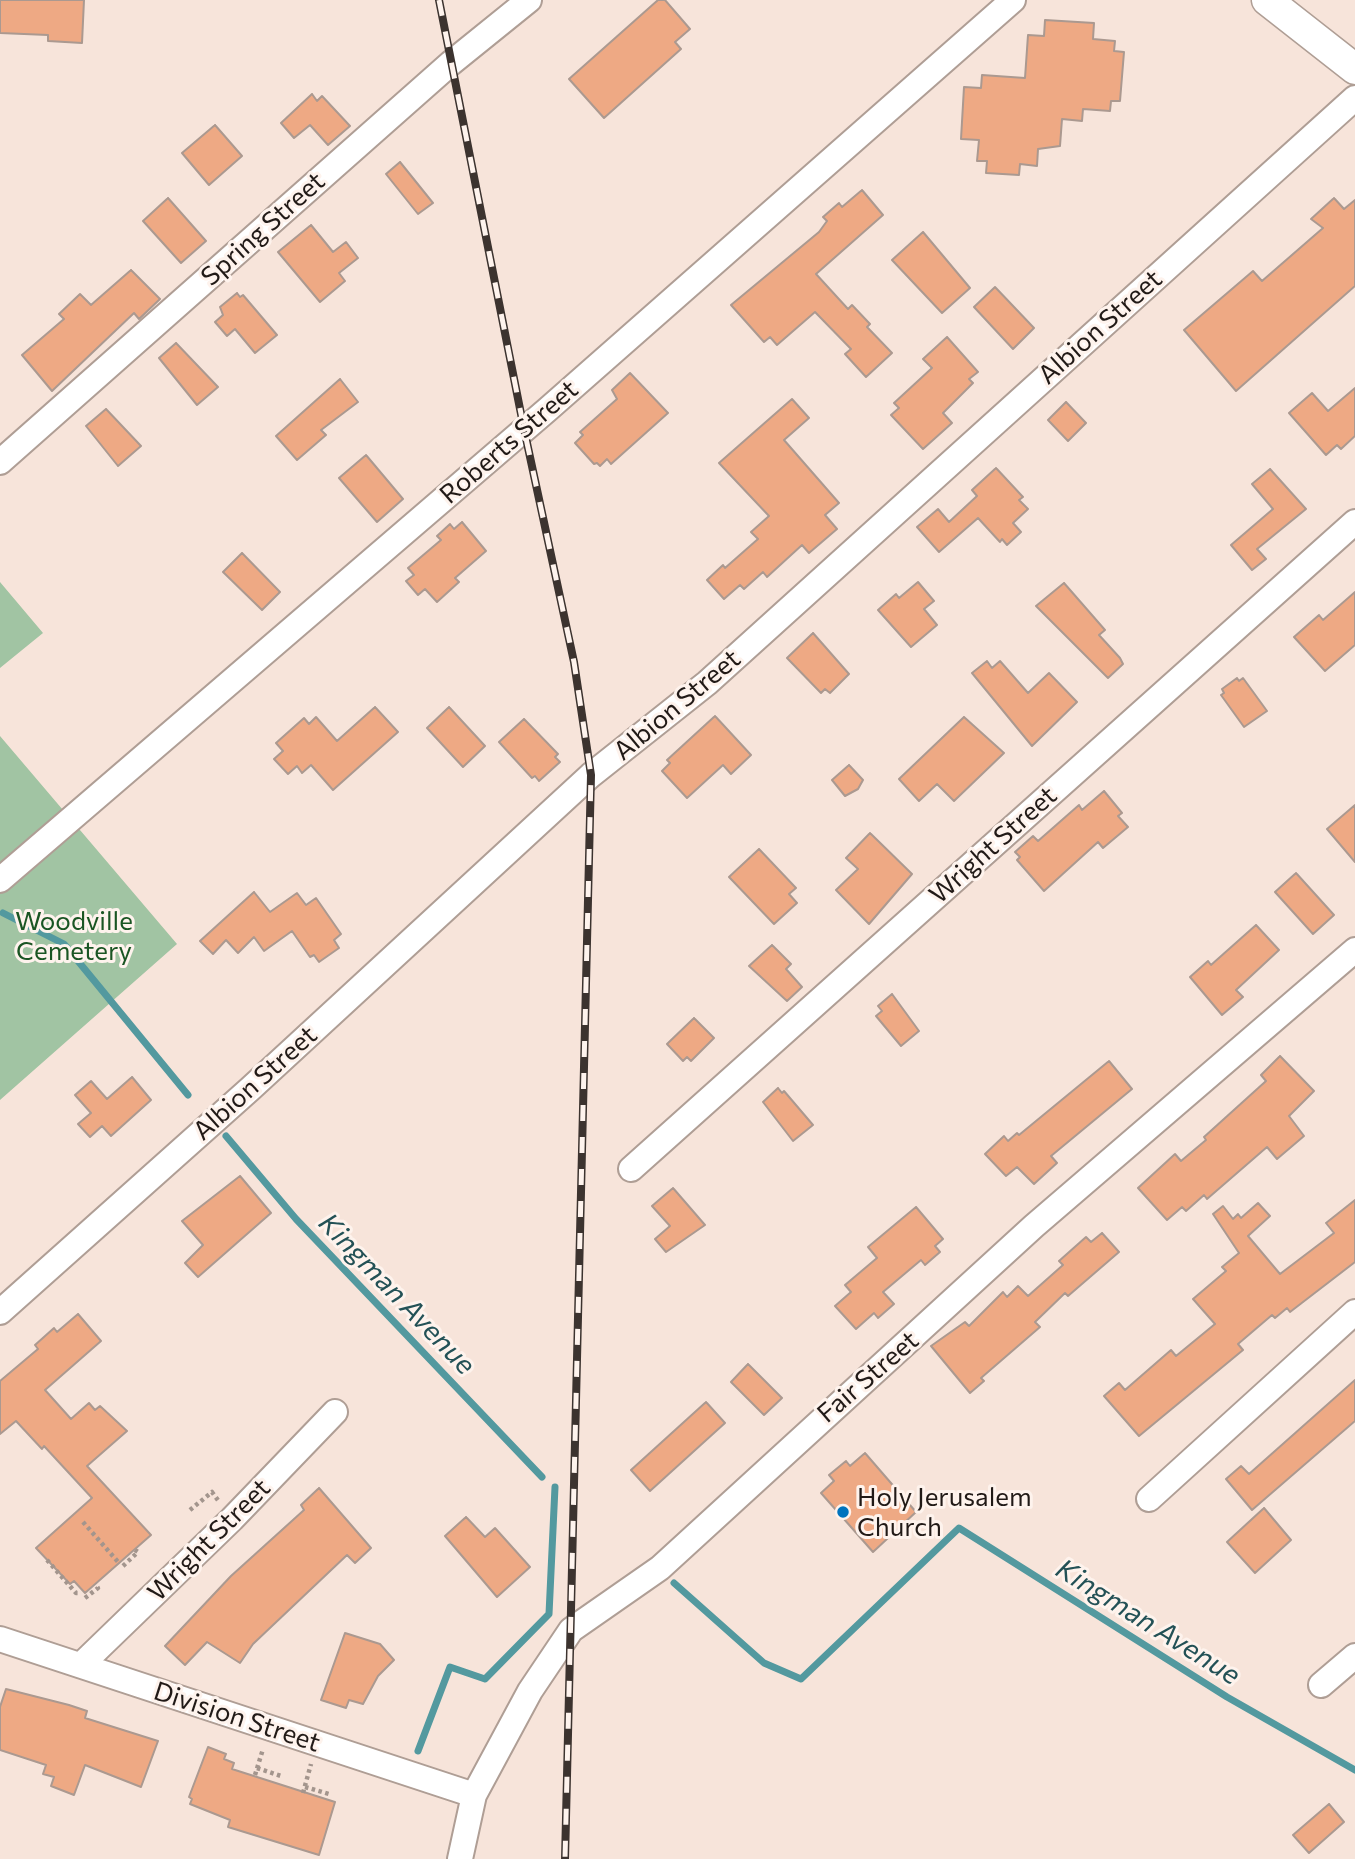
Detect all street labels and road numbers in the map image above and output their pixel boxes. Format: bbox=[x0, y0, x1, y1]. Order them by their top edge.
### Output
street label: Spring Street bbox=[195, 165, 331, 293]
street label: Albion Street bbox=[1032, 263, 1168, 391]
street label: Roberts Street bbox=[434, 374, 584, 510]
street label: Albion Street bbox=[607, 643, 747, 767]
street label: Wright Street bbox=[923, 780, 1063, 910]
street label: Albion Street bbox=[187, 1019, 323, 1147]
street label: Fair Street bbox=[811, 1325, 925, 1429]
street label: Wright Street bbox=[141, 1472, 277, 1608]
street label: Division Street bbox=[150, 1675, 324, 1759]

